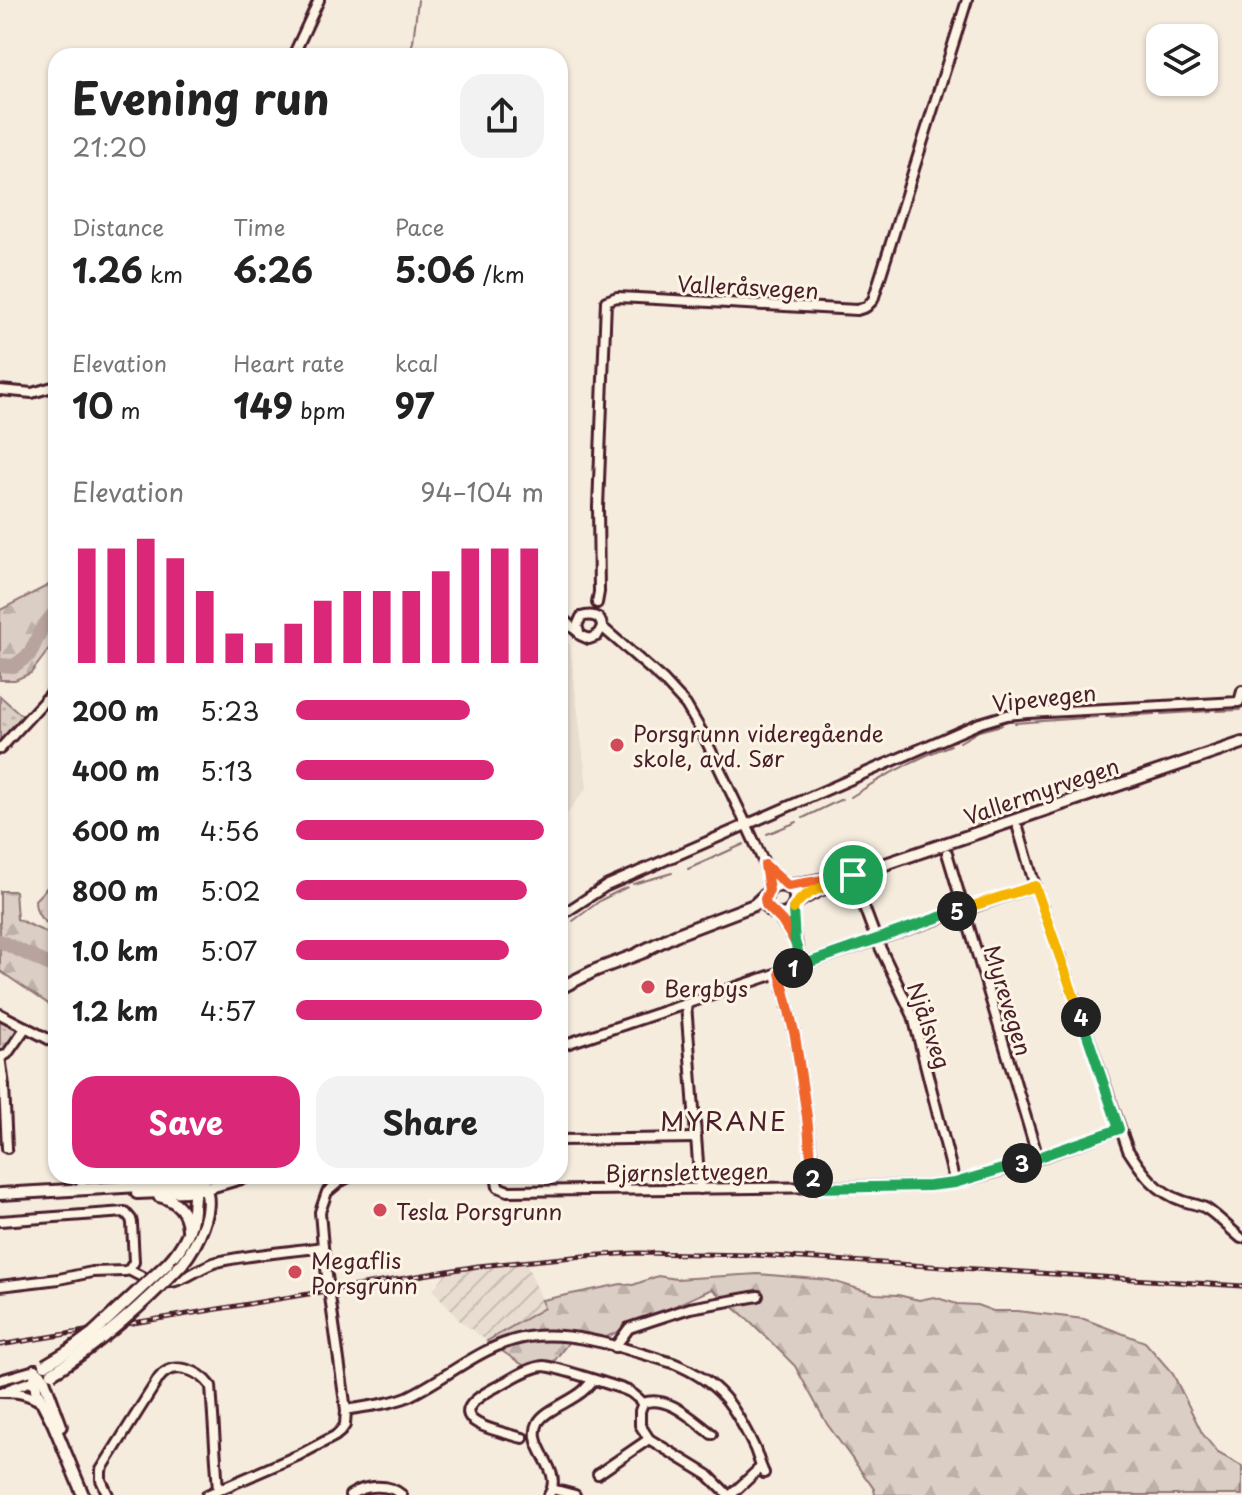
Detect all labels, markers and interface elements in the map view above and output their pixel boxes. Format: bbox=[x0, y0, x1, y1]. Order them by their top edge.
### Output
map controls bbox=[1146, 24, 1218, 96]
button: layers bbox=[1146, 24, 1218, 96]
text: Evening run bbox=[72, 64, 330, 130]
button: share bbox=[460, 74, 544, 158]
text: 21:20 bbox=[72, 127, 147, 166]
text: Distance bbox=[72, 210, 164, 243]
text: Time bbox=[233, 210, 285, 243]
text: Pace bbox=[395, 210, 444, 243]
text: 1.26 bbox=[72, 243, 143, 295]
text: 6:26 bbox=[233, 243, 313, 295]
text: 5:06 bbox=[395, 243, 476, 295]
text: km bbox=[143, 257, 183, 290]
text: /km bbox=[476, 257, 525, 290]
street label: Valleråsvegen bbox=[676, 266, 820, 306]
text: Elevation bbox=[72, 346, 167, 379]
text: Heart rate bbox=[233, 346, 344, 379]
text: kcal bbox=[395, 346, 439, 379]
text: 10 bbox=[72, 379, 113, 431]
text: 149 bbox=[233, 379, 293, 431]
text: 97 bbox=[395, 379, 434, 431]
text: m bbox=[113, 393, 141, 426]
text: bpm bbox=[293, 393, 346, 426]
text: Elevation bbox=[72, 472, 184, 511]
text: 94–104 m bbox=[420, 472, 544, 511]
street label: Vipevegen bbox=[990, 675, 1098, 719]
text: 200 m bbox=[72, 691, 159, 730]
text: 5:23 bbox=[200, 691, 259, 730]
place label: Porsgrunn videregående skole, avd. Sør bbox=[633, 716, 884, 774]
marker: Porsgrunn videregående skole, avd. Sør bbox=[608, 736, 626, 754]
street label: Vallermyrvegen bbox=[959, 748, 1123, 832]
text: 400 m bbox=[72, 751, 160, 790]
text: 5:13 bbox=[200, 751, 253, 790]
text: 600 m bbox=[72, 811, 160, 850]
text: 4:56 bbox=[200, 811, 259, 850]
pin bbox=[819, 841, 887, 909]
icon: arrive bbox=[831, 853, 875, 897]
text: 800 m bbox=[72, 871, 159, 910]
text: 5:02 bbox=[200, 871, 261, 910]
pin: 5 bbox=[937, 891, 977, 931]
text: 5 bbox=[950, 894, 964, 927]
text: 1.0 km bbox=[72, 931, 159, 970]
text: 5:07 bbox=[200, 931, 257, 970]
street label: Myrevegen bbox=[977, 941, 1041, 1059]
pin: 1 bbox=[773, 948, 813, 988]
text: 1 bbox=[788, 951, 798, 984]
place label: Bergbys bbox=[664, 971, 748, 1004]
street label: Njålsveg bbox=[900, 977, 960, 1073]
marker: Bergbys bbox=[639, 978, 657, 996]
text: 1.2 km bbox=[72, 991, 158, 1030]
text: 4:57 bbox=[200, 991, 256, 1030]
pin: 4 bbox=[1061, 997, 1101, 1037]
text: 4 bbox=[1074, 1000, 1088, 1033]
button: Save bbox=[72, 1076, 300, 1168]
button: Share bbox=[316, 1076, 544, 1168]
district label: MYRANE bbox=[660, 1101, 788, 1140]
pin: 3 bbox=[1002, 1143, 1042, 1183]
text: 3 bbox=[1015, 1146, 1029, 1179]
street label: Bjørnslettvegen bbox=[605, 1153, 769, 1189]
pin: 2 bbox=[793, 1158, 833, 1198]
text: 2 bbox=[805, 1161, 821, 1194]
place label: Tesla Porsgrunn bbox=[396, 1194, 562, 1227]
marker: Tesla Porsgrunn bbox=[371, 1201, 389, 1219]
place label: Megaflis Porsgrunn bbox=[311, 1243, 418, 1301]
marker: Megaflis Porsgrunn bbox=[286, 1263, 304, 1281]

